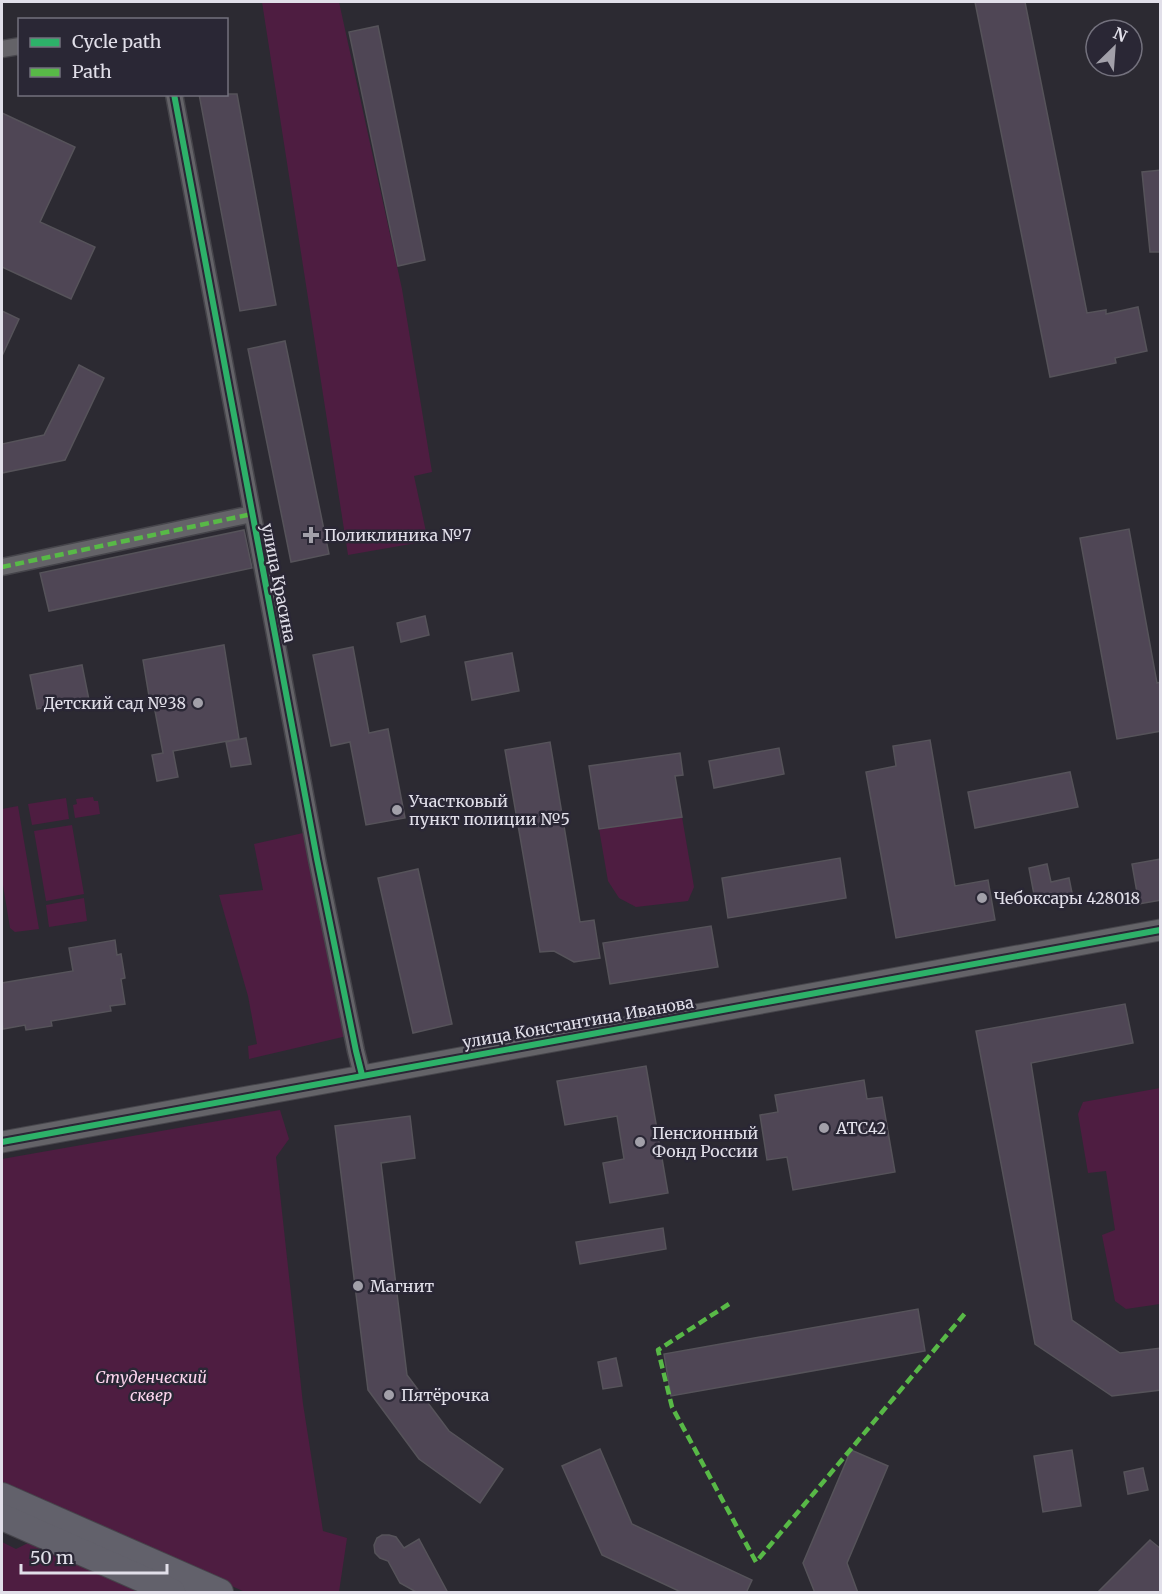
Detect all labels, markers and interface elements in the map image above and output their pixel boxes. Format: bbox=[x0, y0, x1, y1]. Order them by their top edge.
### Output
legend bbox=[18, 18, 228, 96]
north arrow bbox=[1084, 18, 1144, 78]
text: N bbox=[1110, 23, 1131, 46]
text: Cycle path bbox=[72, 30, 162, 53]
text: Path bbox=[72, 60, 112, 83]
street label: улица Красина bbox=[258, 522, 300, 645]
place label: Поликлиника №7 bbox=[324, 525, 471, 545]
marker: Поликлиника №7 bbox=[302, 526, 320, 544]
place label: Детский сад №38 bbox=[44, 693, 186, 713]
marker: Детский сад №38 bbox=[191, 696, 205, 710]
place label: Участковый пункт полиции №5 bbox=[408, 791, 570, 829]
marker: Участковый пункт полиции №5 bbox=[390, 803, 404, 817]
place label: Чебоксары 428018 bbox=[994, 888, 1140, 908]
marker: Чебоксары 428018 bbox=[975, 891, 989, 905]
street label: улица Константина Иванова bbox=[461, 992, 696, 1052]
place label: АТС42 bbox=[835, 1118, 886, 1138]
marker: АТС42 bbox=[817, 1121, 831, 1135]
place label: Пенсионный Фонд России bbox=[652, 1123, 758, 1161]
marker: Пенсионный Фонд России bbox=[633, 1135, 647, 1149]
place label: Магнит bbox=[370, 1276, 435, 1296]
marker: Магнит bbox=[351, 1279, 365, 1293]
park label: Студенческий сквер bbox=[95, 1367, 207, 1405]
place label: Пятёрочка bbox=[401, 1385, 490, 1405]
marker: Пятёрочка bbox=[382, 1388, 396, 1402]
scale bar bbox=[21, 1537, 166, 1575]
text: 50 m bbox=[30, 1546, 74, 1569]

